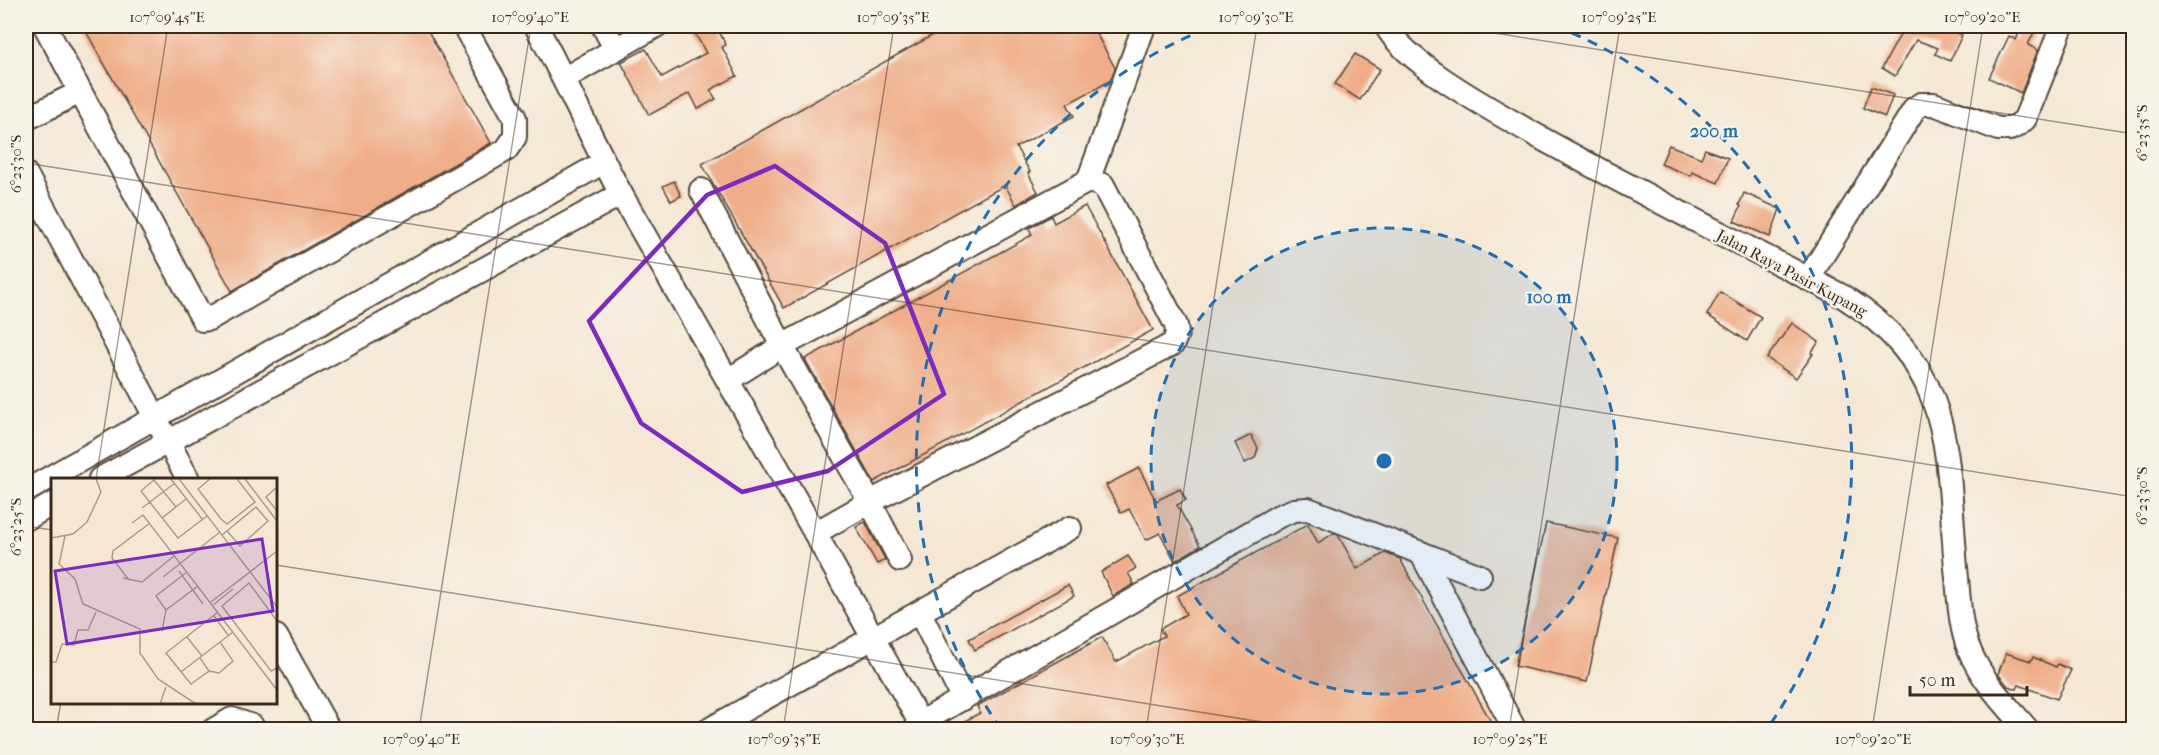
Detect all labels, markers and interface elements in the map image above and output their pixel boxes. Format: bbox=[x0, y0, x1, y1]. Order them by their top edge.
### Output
text: 107°09'45"E bbox=[129, 8, 205, 26]
text: 107°09'40"E bbox=[491, 8, 569, 26]
text: 107°09'35"E bbox=[856, 8, 930, 26]
text: 107°09'30"E bbox=[1218, 8, 1294, 26]
text: 107°09'25"E bbox=[1582, 8, 1656, 26]
text: 107°09'20"E bbox=[1944, 8, 2020, 26]
text: 6°23'35"S bbox=[2133, 104, 2151, 161]
text: 200 m bbox=[1690, 121, 1739, 142]
text: 6°23'30"S bbox=[7, 134, 25, 193]
street label: Jalan Raya Pasir Kupang bbox=[1712, 224, 1871, 321]
text: 100 m bbox=[1526, 287, 1573, 308]
centre of rings bbox=[1374, 451, 1394, 471]
text: 6°23'30"S bbox=[2133, 466, 2151, 525]
inset map bbox=[51, 478, 278, 704]
text: 6°23'25"S bbox=[7, 498, 25, 556]
scale bar bbox=[1910, 659, 2027, 697]
text: 50 m bbox=[1919, 670, 1956, 691]
text: 107°09'40"E bbox=[382, 730, 460, 748]
text: 107°09'35"E bbox=[747, 730, 821, 748]
text: 107°09'30"E bbox=[1109, 730, 1185, 748]
text: 107°09'25"E bbox=[1473, 730, 1547, 748]
text: 107°09'20"E bbox=[1835, 730, 1911, 748]

